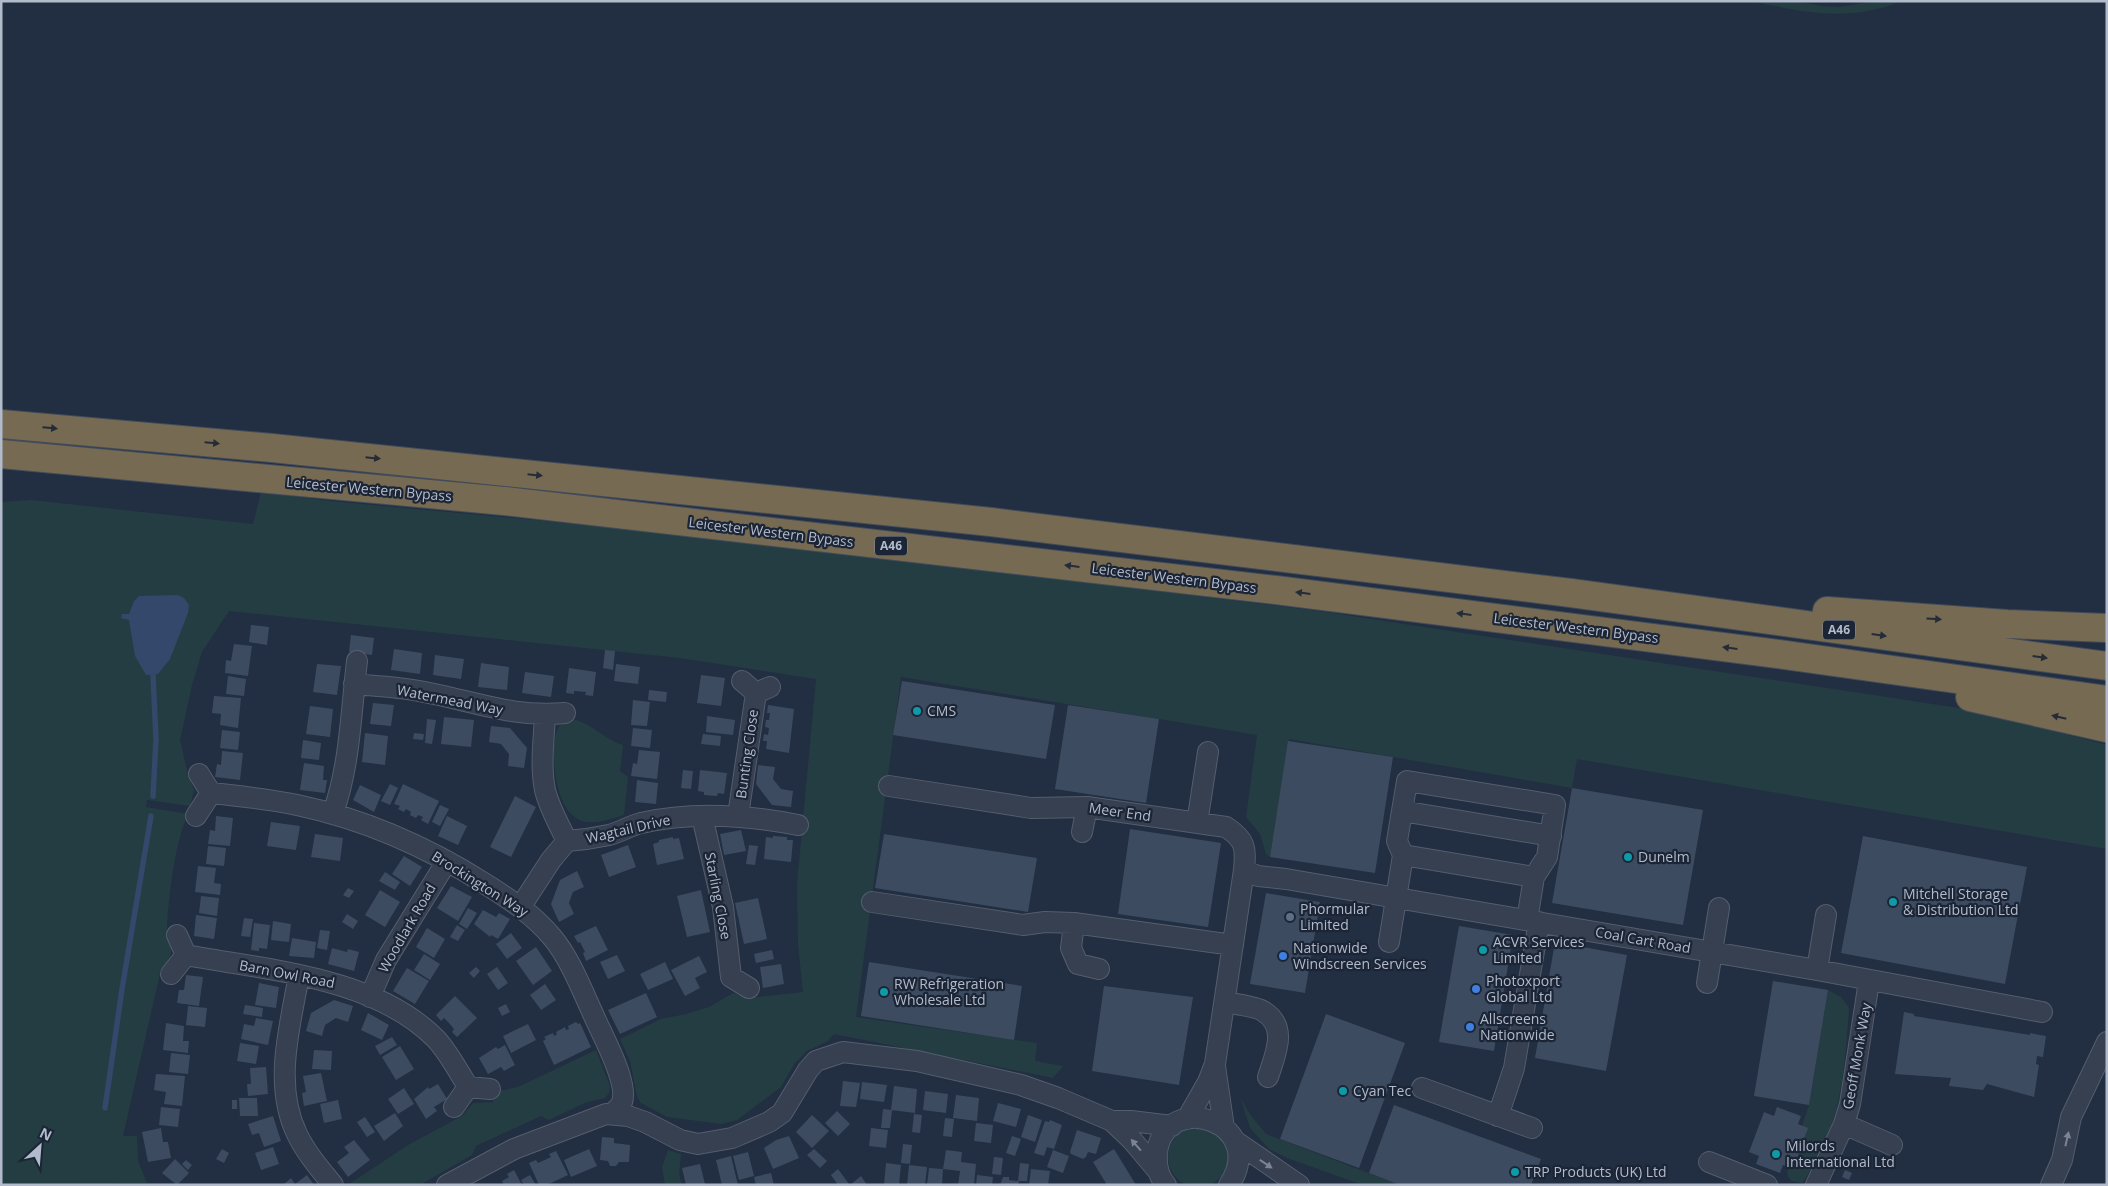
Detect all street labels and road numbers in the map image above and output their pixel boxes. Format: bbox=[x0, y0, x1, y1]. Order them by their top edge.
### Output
street label: Leicester Western Bypass bbox=[285, 472, 453, 505]
street label: Leicester Western Bypass bbox=[687, 512, 855, 551]
road number: A46 bbox=[875, 536, 907, 556]
street label: Leicester Western Bypass bbox=[1090, 558, 1258, 597]
street label: Leicester Western Bypass bbox=[1492, 608, 1660, 647]
road number: A46 bbox=[1823, 620, 1855, 640]
street label: Watermead Way bbox=[395, 680, 506, 719]
street label: Bunting Close bbox=[731, 708, 762, 800]
street label: Meer End bbox=[1088, 798, 1152, 825]
street label: Wagtail Drive bbox=[584, 810, 672, 847]
street label: Brockington Way bbox=[428, 846, 533, 921]
street label: Starling Close bbox=[701, 851, 736, 941]
street label: Woodlark Road bbox=[373, 880, 440, 976]
street label: Coal Cart Road bbox=[1594, 922, 1692, 957]
street label: Barn Owl Road bbox=[238, 955, 337, 992]
street label: Geoff Monk Way bbox=[1838, 1000, 1875, 1111]

